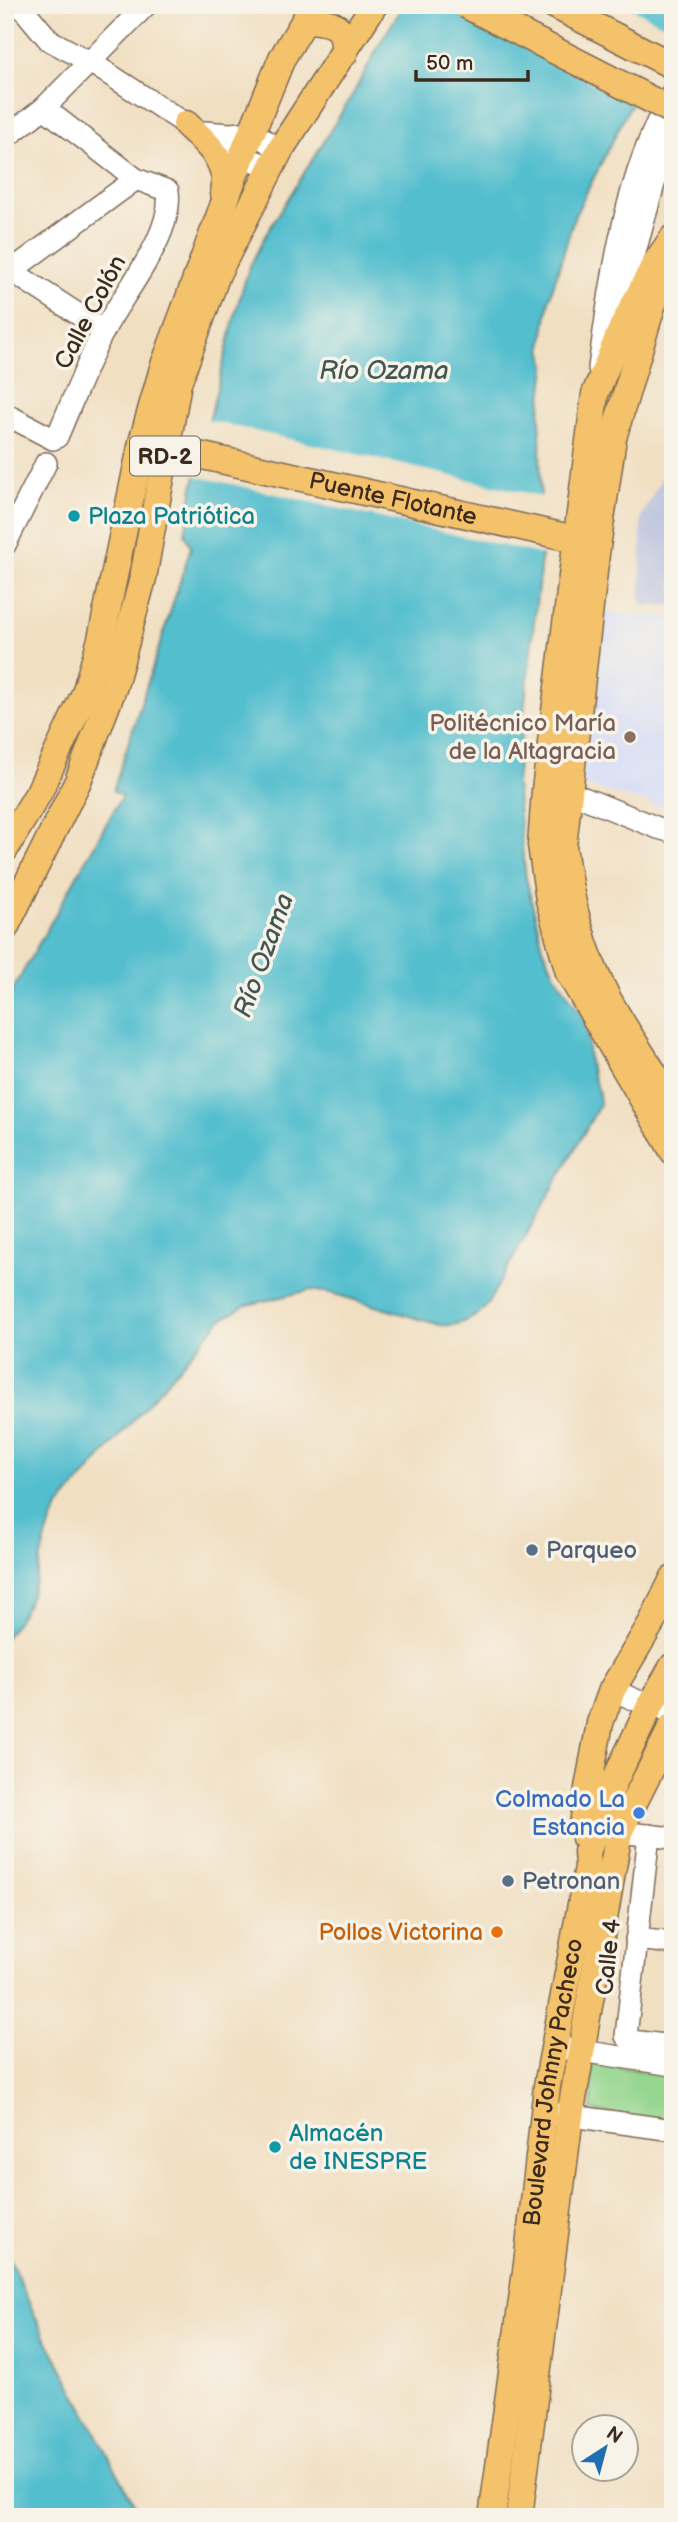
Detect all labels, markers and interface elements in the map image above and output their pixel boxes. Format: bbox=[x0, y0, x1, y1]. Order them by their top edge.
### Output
scale bar bbox=[416, 38, 528, 82]
text: 50 m bbox=[426, 51, 473, 76]
street label: Calle Colón bbox=[48, 250, 133, 374]
water label: Río Ozama bbox=[319, 356, 449, 387]
road number: RD-2 bbox=[130, 436, 200, 476]
street label: Puente Flotante bbox=[306, 466, 480, 532]
place label: Plaza Patriótica bbox=[88, 502, 255, 531]
marker: Plaza Patriótica bbox=[66, 508, 82, 524]
place label: Politécnico María de la Altagracia bbox=[429, 709, 616, 766]
marker: Politécnico María de la Altagracia bbox=[622, 729, 638, 745]
water label: Río Ozama bbox=[228, 889, 301, 1022]
place label: Parqueo bbox=[546, 1536, 637, 1565]
marker: Parqueo bbox=[524, 1542, 540, 1558]
place label: Colmado La Estancia bbox=[495, 1785, 625, 1842]
marker: Colmado La Estancia bbox=[631, 1805, 647, 1821]
place label: Petronan bbox=[522, 1867, 620, 1896]
marker: Petronan bbox=[500, 1873, 516, 1889]
street label: Calle 4 bbox=[590, 1917, 627, 1997]
place label: Pollos Victorina bbox=[319, 1918, 483, 1947]
marker: Pollos Victorina bbox=[489, 1924, 505, 1940]
street label: Boulevard Johnny Pacheco bbox=[517, 1936, 589, 2228]
place label: Almacén de INESPRE bbox=[289, 2119, 427, 2176]
marker: Almacén de INESPRE bbox=[267, 2139, 283, 2155]
north arrow bbox=[570, 2414, 640, 2484]
text: N bbox=[602, 2422, 627, 2449]

